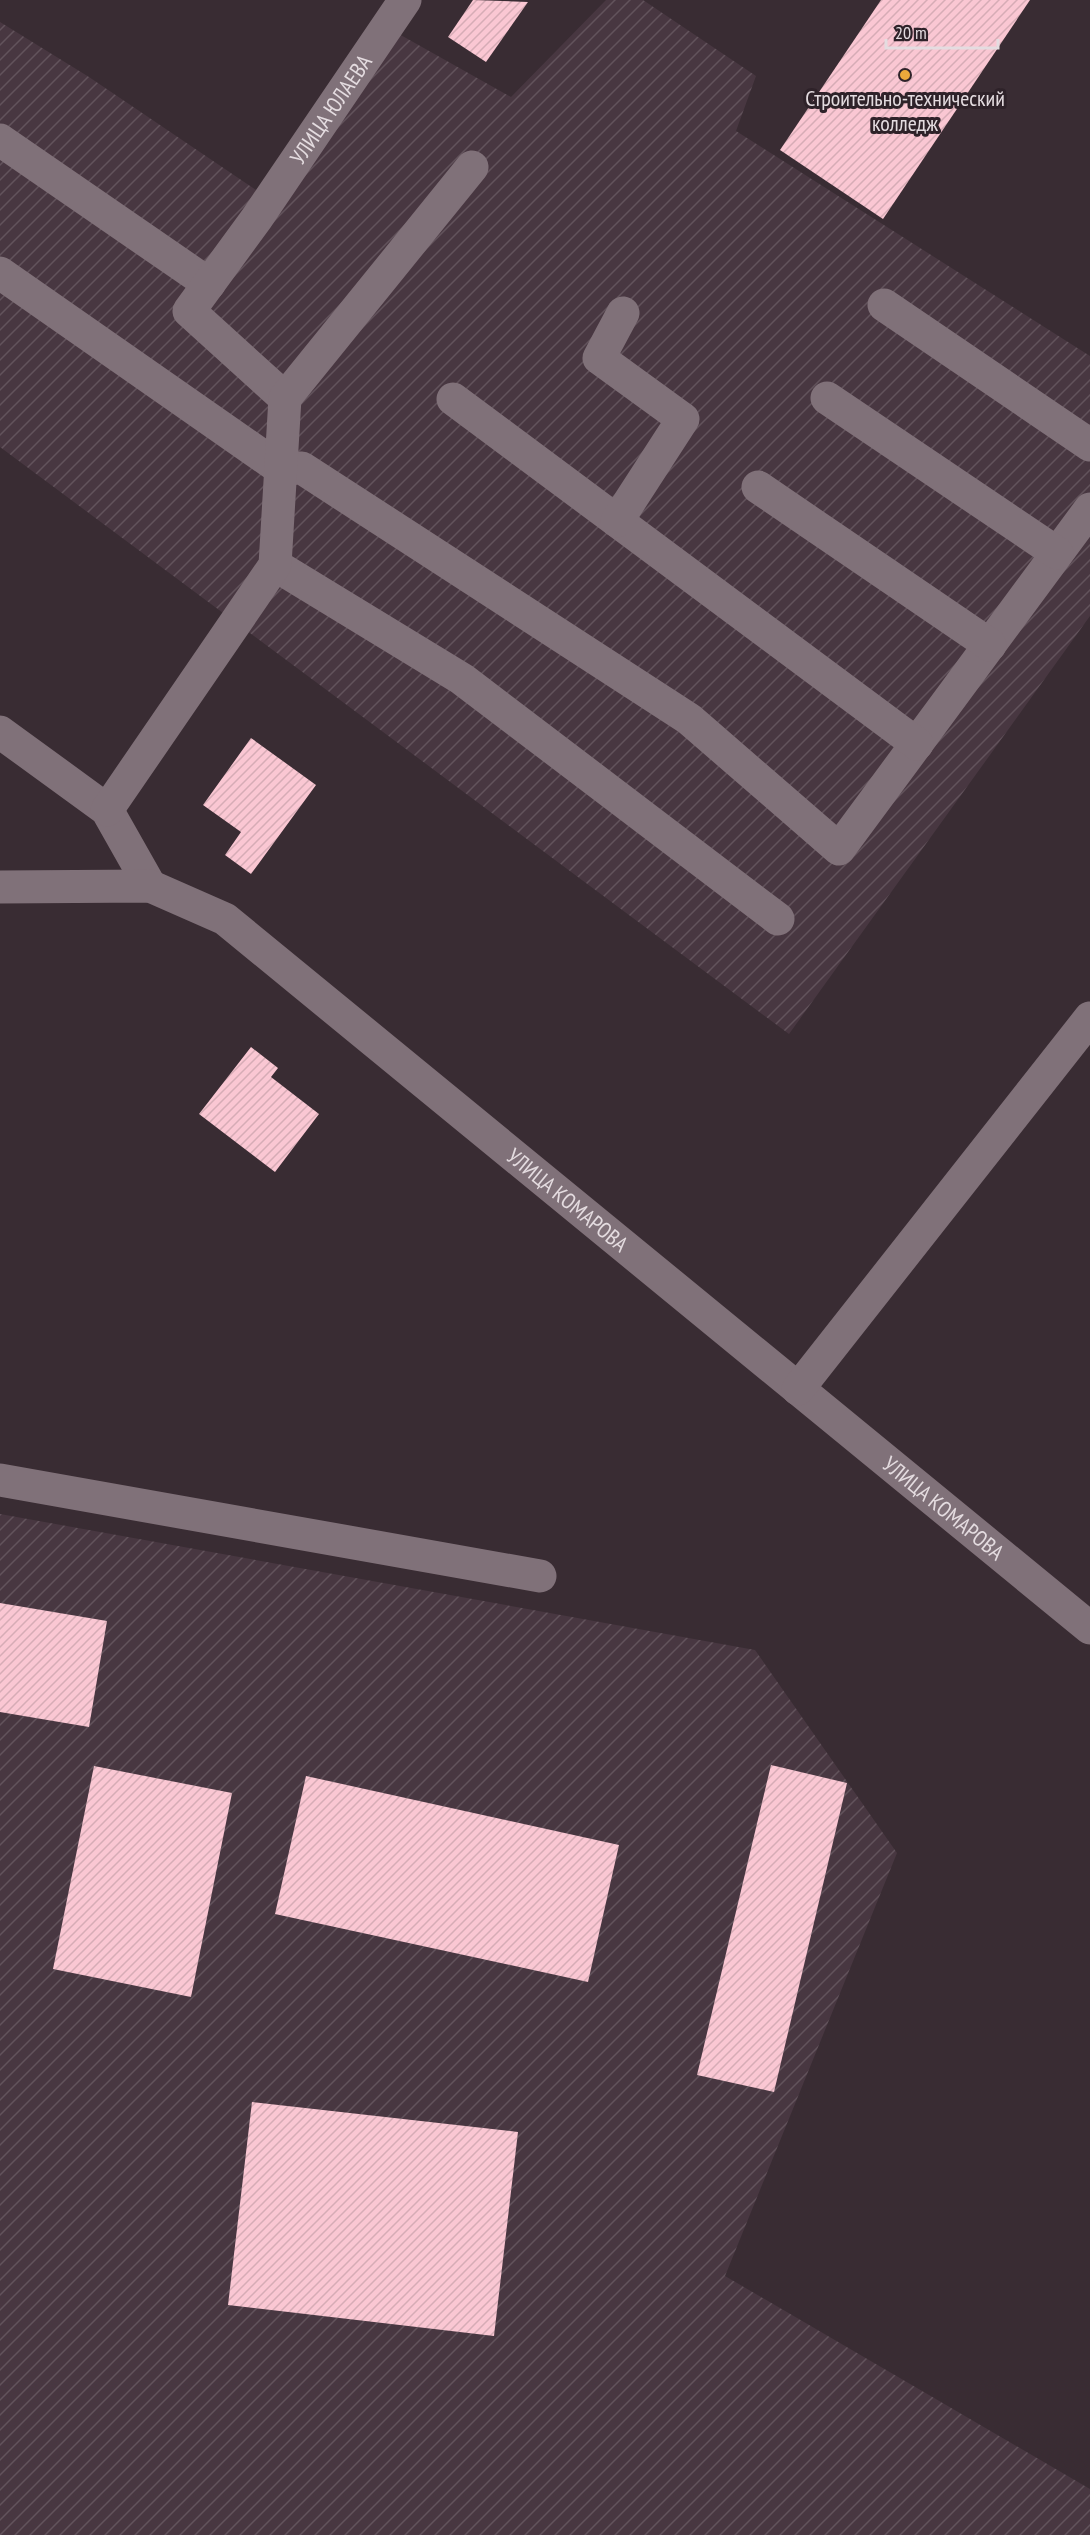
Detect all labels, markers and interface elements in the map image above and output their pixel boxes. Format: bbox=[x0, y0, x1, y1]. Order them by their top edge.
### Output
scale bar bbox=[886, 12, 998, 50]
text: 20 m bbox=[895, 21, 927, 44]
street label: УЛИЦА ЮЛАЕВА bbox=[284, 49, 378, 170]
marker: Строительно-технический колледж bbox=[898, 68, 912, 82]
place label: Строительно-технический колледж bbox=[805, 84, 1005, 137]
street label: УЛИЦА КОМАРОВА bbox=[501, 1142, 634, 1258]
street label: УЛИЦА КОМАРОВА bbox=[877, 1450, 1010, 1566]

